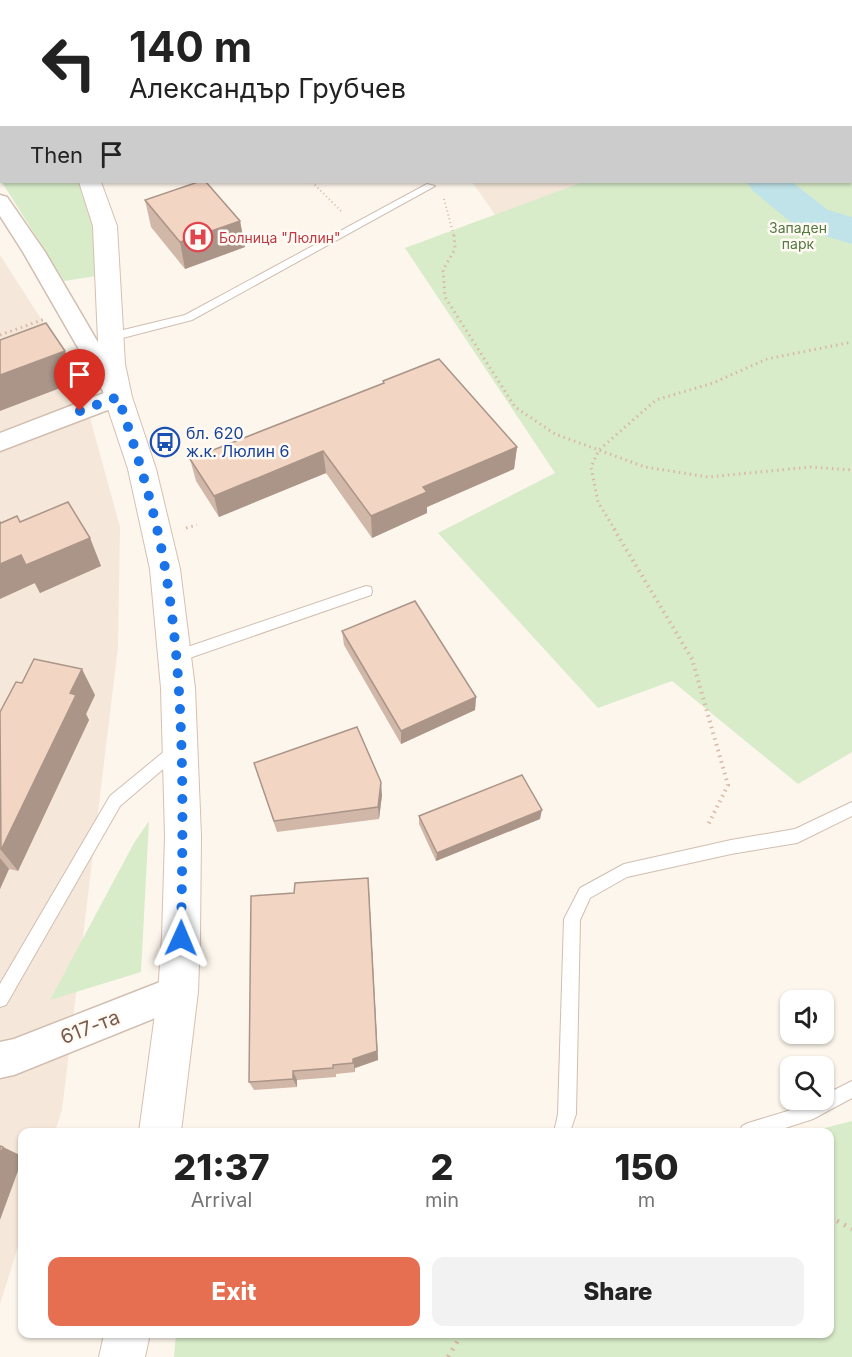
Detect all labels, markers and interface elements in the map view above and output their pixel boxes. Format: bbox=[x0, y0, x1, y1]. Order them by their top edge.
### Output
text: 140 m bbox=[129, 21, 252, 72]
icon: left bbox=[30, 24, 108, 102]
text: Александър Грубчев bbox=[129, 72, 406, 105]
icon: arrive bbox=[95, 138, 128, 171]
text: Then bbox=[30, 142, 83, 168]
park label: Западен парк bbox=[769, 219, 827, 252]
hospital icon: Болница "Люлин" bbox=[182, 221, 214, 253]
place label: Болница "Люлин" bbox=[219, 229, 341, 246]
pin bbox=[54, 349, 105, 411]
icon: arrive bbox=[63, 358, 96, 391]
place label: бл. 620 ж.к. Люлин 6 bbox=[186, 423, 289, 461]
bus stop icon: бл. 620 ж.к. Люлин 6 bbox=[149, 426, 181, 458]
position arrow bbox=[149, 906, 213, 970]
map controls bbox=[780, 990, 834, 1110]
button: sound bbox=[780, 990, 834, 1044]
street label: 617-та bbox=[57, 1005, 123, 1049]
button: search bbox=[780, 1056, 834, 1110]
text: 21:37 bbox=[173, 1145, 270, 1189]
text: 2 bbox=[431, 1145, 454, 1189]
text: 150 bbox=[614, 1145, 679, 1189]
text: Arrival bbox=[191, 1188, 252, 1212]
text: min bbox=[425, 1188, 459, 1212]
text: m bbox=[638, 1188, 655, 1212]
button: Exit bbox=[48, 1257, 420, 1326]
button: Share bbox=[432, 1257, 804, 1326]

